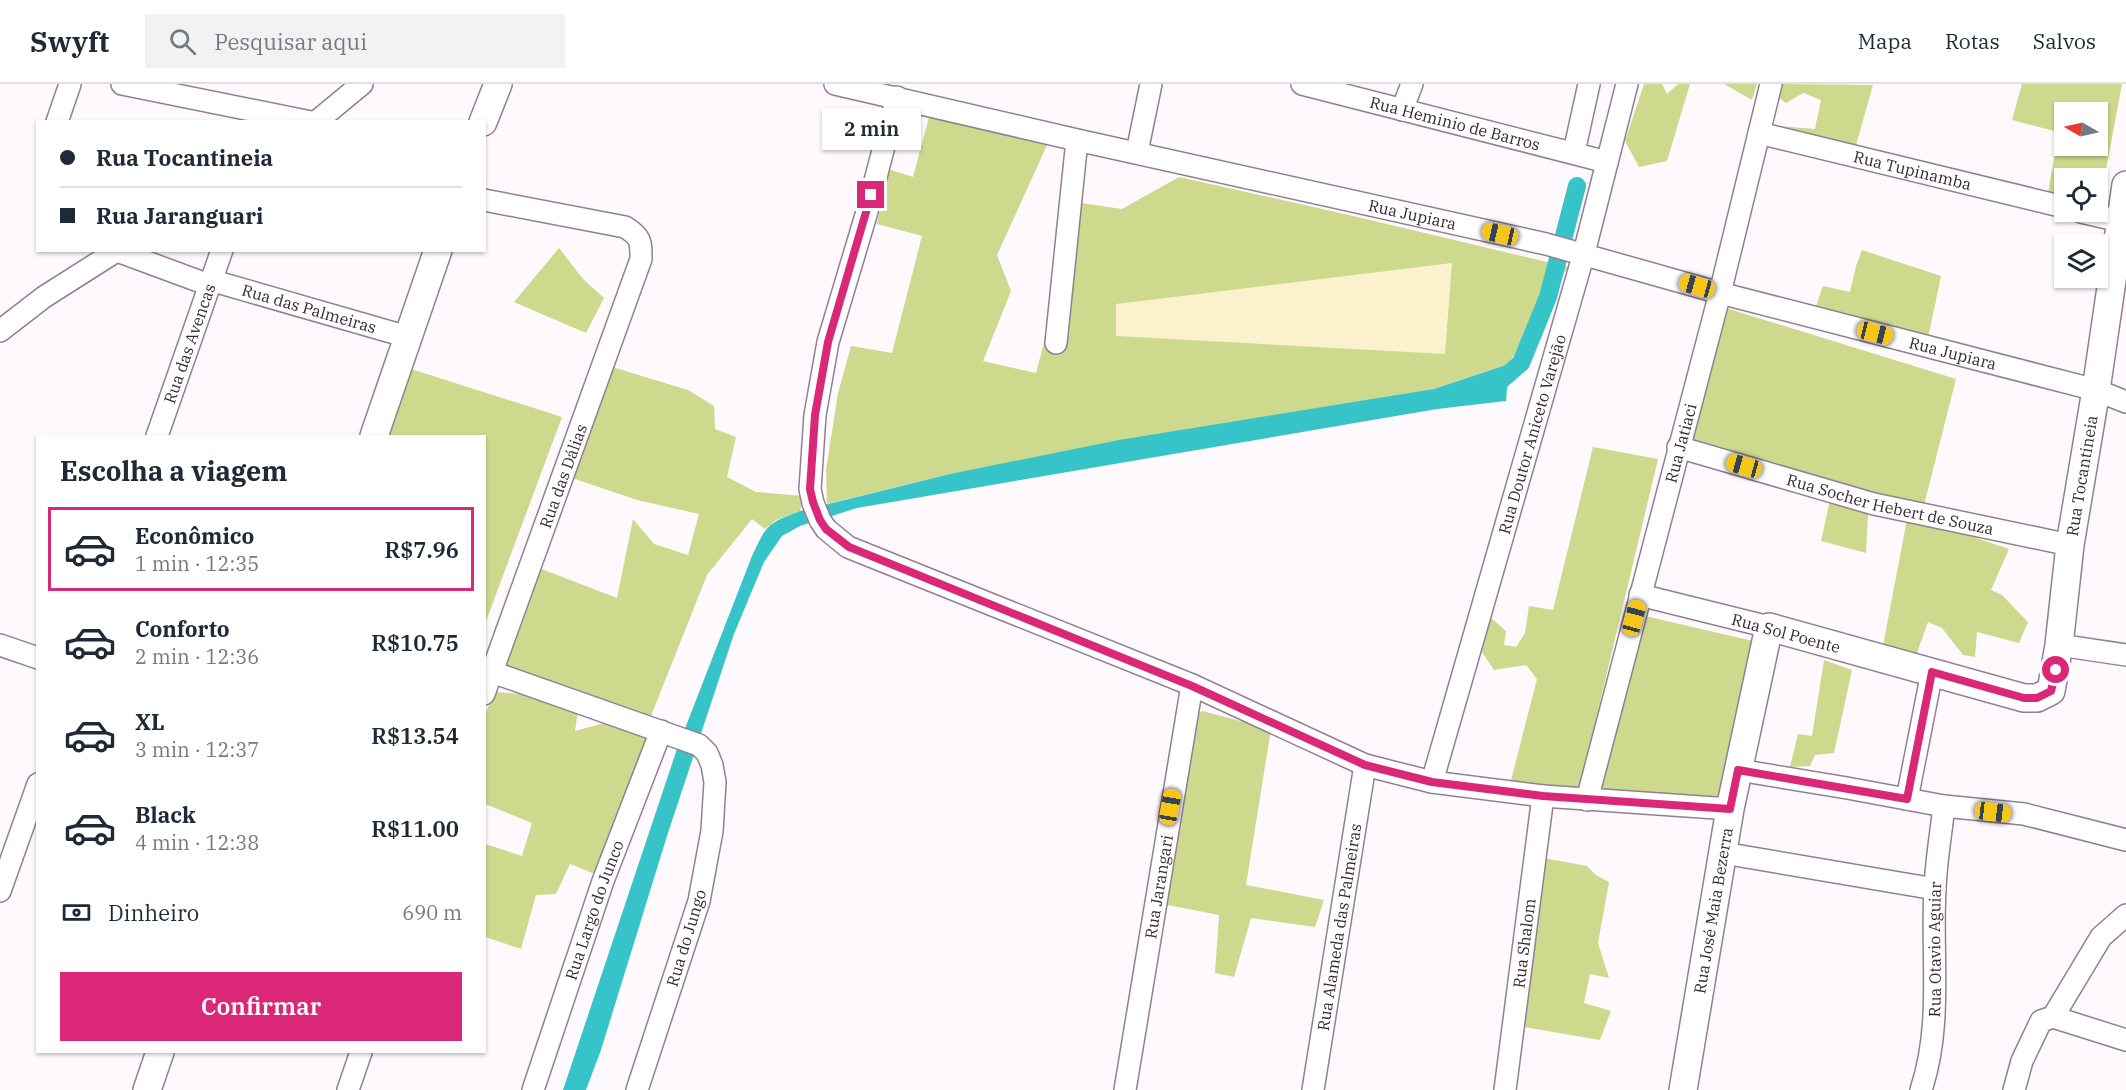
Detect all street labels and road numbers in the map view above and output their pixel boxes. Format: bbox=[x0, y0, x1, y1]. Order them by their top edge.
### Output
street label: Rua Heminio de Barros bbox=[1368, 92, 1542, 155]
street label: Rua Tupinamba bbox=[1852, 146, 1974, 194]
street label: Rua Jupiara bbox=[1367, 195, 1459, 234]
street label: Rua das Palmeiras bbox=[240, 280, 379, 337]
street label: Rua das Avencas bbox=[159, 281, 219, 406]
street label: Rua Doutor Aniceto Varejão bbox=[1494, 332, 1570, 536]
street label: Rua Jupiara bbox=[1907, 332, 1999, 374]
street label: Rua Jatiaci bbox=[1661, 401, 1701, 485]
street label: Rua Tocantineia bbox=[2062, 413, 2102, 538]
street label: Rua das Dálias bbox=[535, 421, 591, 531]
street label: Rua Socher Hebert de Souza bbox=[1784, 469, 1996, 539]
street label: Rua Sol Poente bbox=[1729, 609, 1843, 657]
street label: Rua Alameda das Palmeiras bbox=[1313, 822, 1365, 1032]
street label: Rua José Maia Bezerra bbox=[1689, 826, 1737, 995]
street label: Rua Jarangari bbox=[1140, 833, 1177, 940]
street label: Rua Largo do Junco bbox=[561, 837, 628, 983]
street label: Rua Otavio Aguiar bbox=[1924, 881, 1945, 1018]
street label: Rua do Jungo bbox=[662, 887, 710, 989]
street label: Rua Shalom bbox=[1508, 897, 1540, 989]

